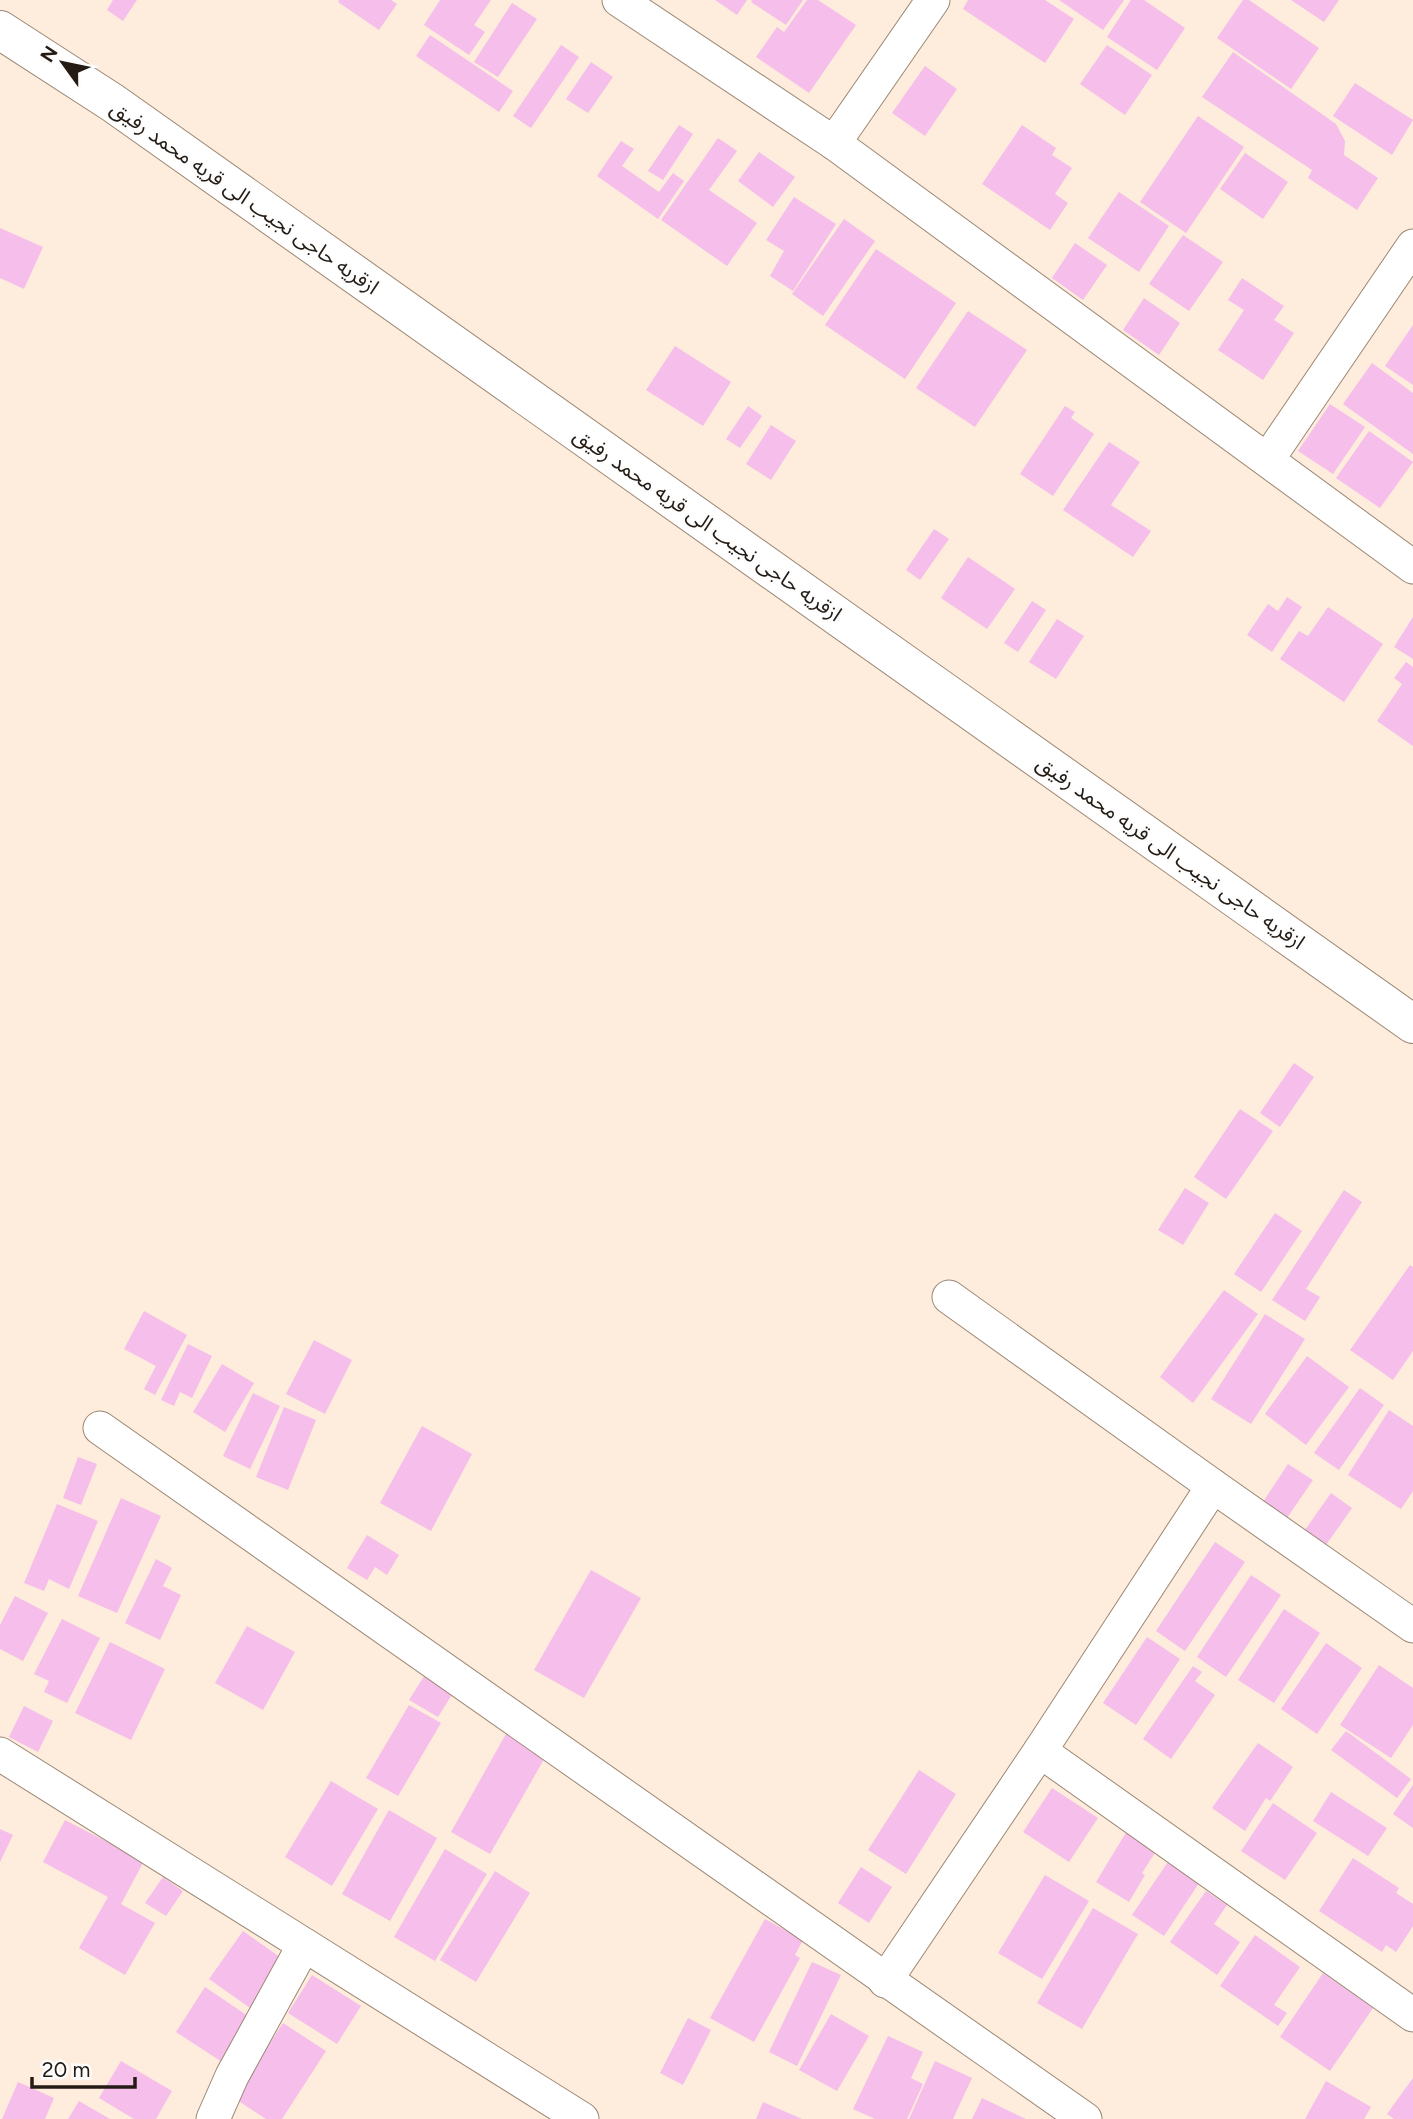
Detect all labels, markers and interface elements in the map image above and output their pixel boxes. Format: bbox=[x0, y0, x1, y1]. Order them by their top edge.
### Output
north arrow bbox=[28, 28, 98, 98]
text: N bbox=[36, 42, 63, 66]
street label: ازقریه حاجی نجیب الی قریه محمد رفیق bbox=[106, 95, 384, 300]
street label: ازقریه حاجی نجیب الی قریه محمد رفیق bbox=[569, 422, 847, 627]
street label: ازقریه حاجی نجیب الی قریه محمد رفیق bbox=[1032, 750, 1310, 955]
scale bar bbox=[32, 2046, 135, 2090]
text: 20 m bbox=[42, 2057, 90, 2082]

